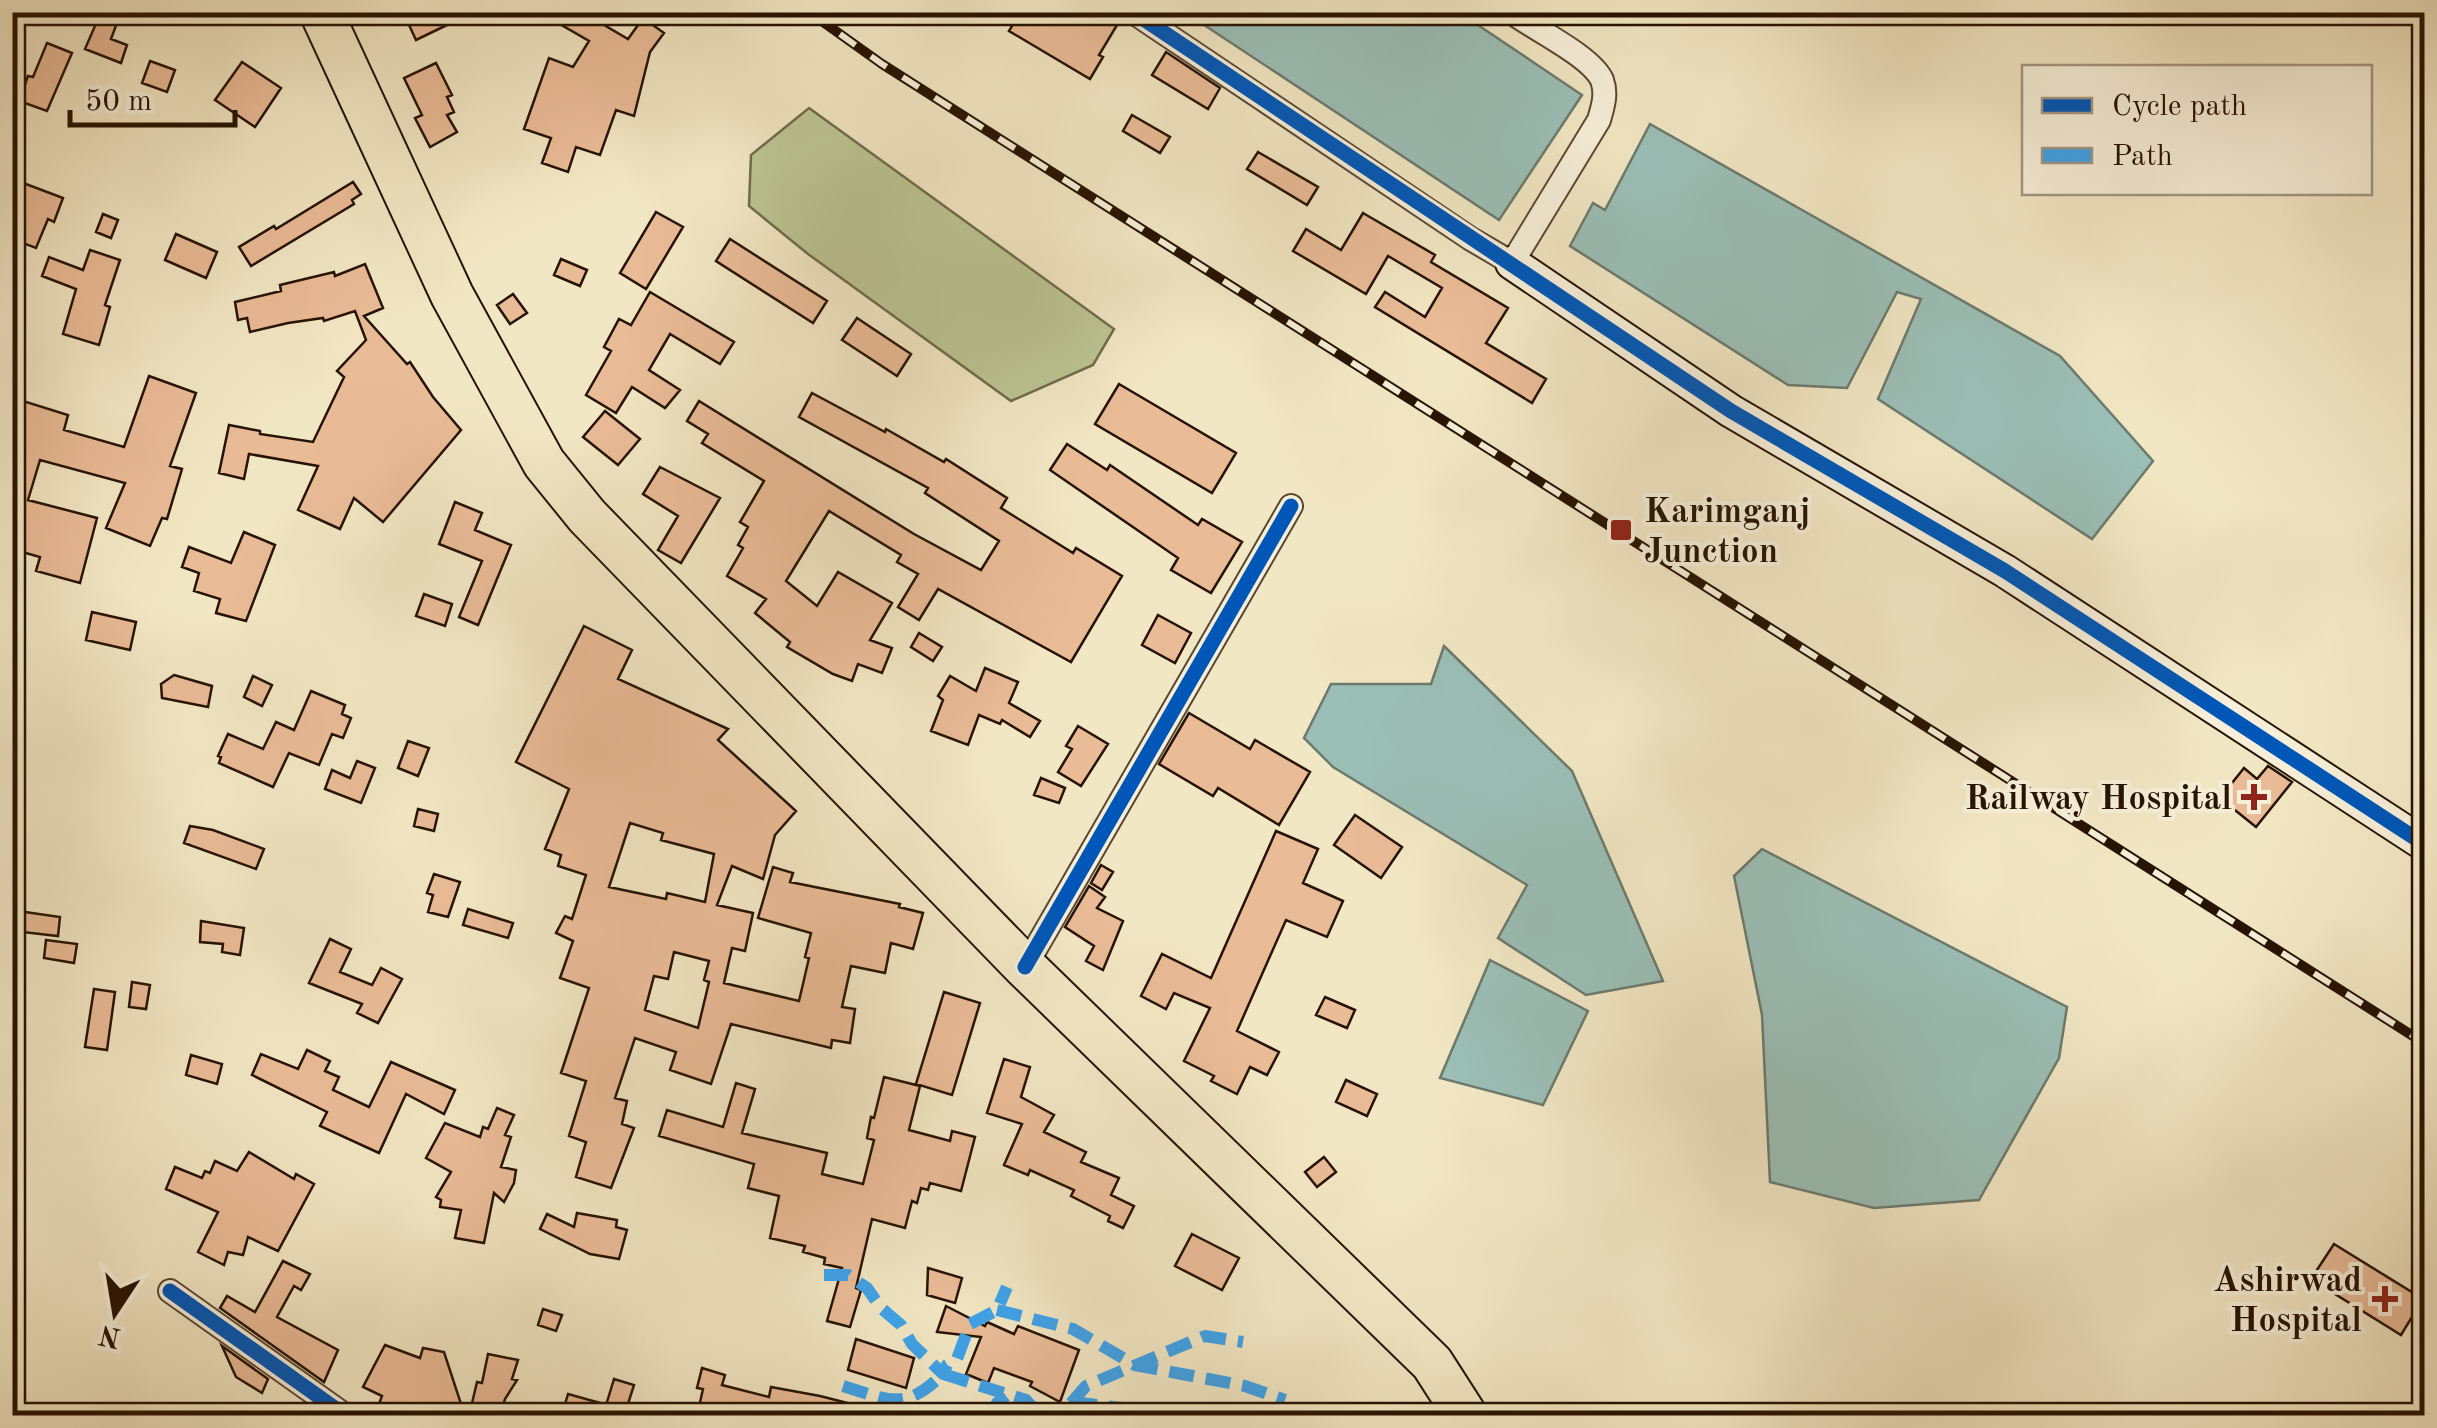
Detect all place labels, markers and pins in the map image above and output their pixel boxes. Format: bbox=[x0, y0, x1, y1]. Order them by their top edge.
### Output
place label: Karimganj Junction bbox=[1644, 495, 1810, 570]
marker: Karimganj Junction bbox=[1608, 517, 1634, 543]
place label: Railway Hospital bbox=[1965, 782, 2232, 817]
marker: Railway Hospital bbox=[2241, 784, 2267, 810]
place label: Ashirwad Hospital bbox=[2213, 1264, 2362, 1339]
marker: Ashirwad Hospital bbox=[2372, 1286, 2398, 1312]

